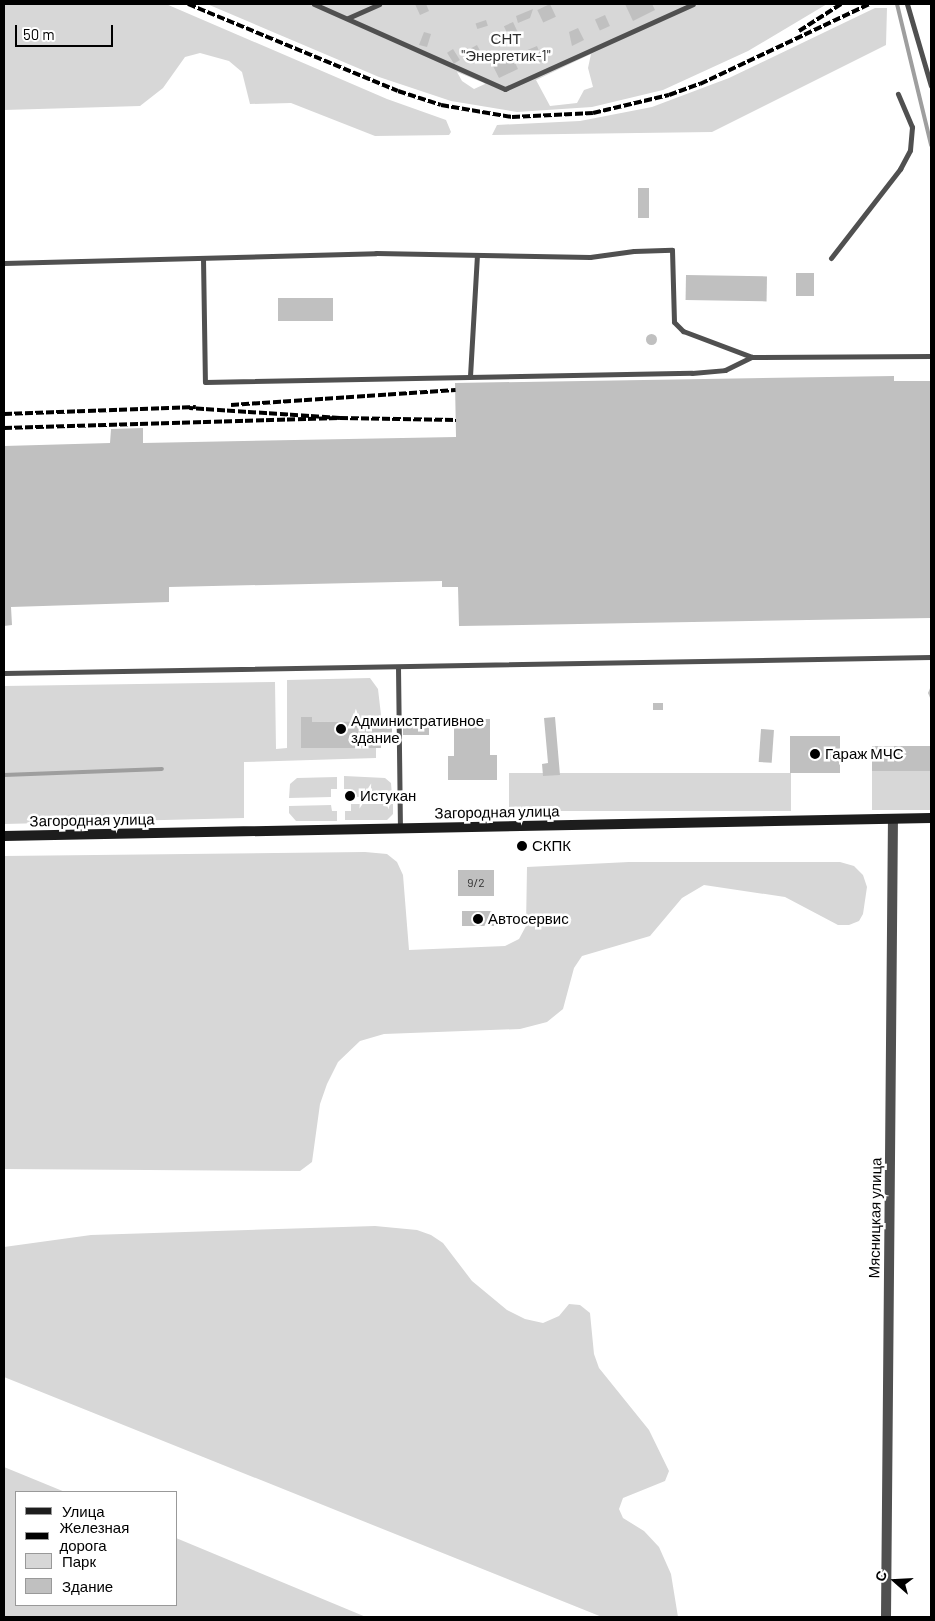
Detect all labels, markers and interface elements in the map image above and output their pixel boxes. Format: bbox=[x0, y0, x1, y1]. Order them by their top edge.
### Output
scale bar bbox=[18, 15, 115, 47]
text: 50 m bbox=[23, 25, 55, 43]
park label: СНТ "Энергетик-1" bbox=[461, 29, 551, 64]
place label: Административное здание bbox=[351, 711, 484, 746]
marker: Административное здание bbox=[335, 723, 347, 735]
place label: Гараж МЧС bbox=[825, 745, 903, 763]
marker: Гараж МЧС bbox=[809, 748, 821, 760]
place label: Истукан bbox=[360, 787, 416, 805]
marker: Истукан bbox=[344, 790, 356, 802]
street label: Загородная улица bbox=[434, 802, 560, 822]
street label: Загородная улица bbox=[29, 810, 155, 830]
place label: СКПК bbox=[532, 837, 571, 855]
marker: СКПК bbox=[516, 840, 528, 852]
house number: 9/2 bbox=[467, 876, 485, 890]
place label: Автосервис bbox=[488, 910, 569, 928]
marker: Автосервис bbox=[472, 913, 484, 925]
street label: Мясницкая улица bbox=[865, 1157, 885, 1279]
legend bbox=[15, 1491, 178, 1606]
text: Улица bbox=[62, 1502, 105, 1520]
text: Железная дорога bbox=[59, 1518, 129, 1554]
text: Парк bbox=[62, 1552, 96, 1570]
north arrow bbox=[870, 1556, 920, 1606]
text: С bbox=[871, 1568, 890, 1584]
text: Здание bbox=[62, 1577, 113, 1595]

